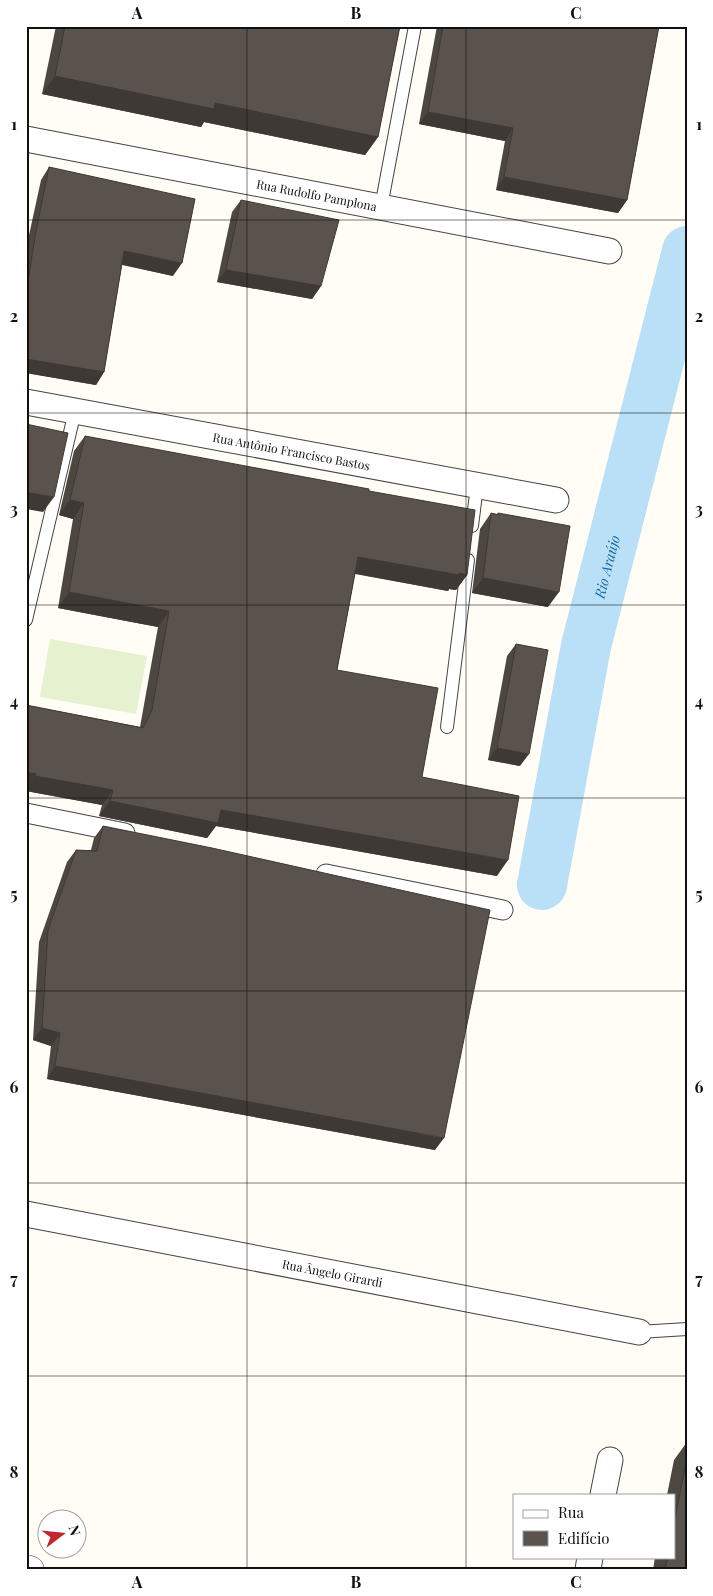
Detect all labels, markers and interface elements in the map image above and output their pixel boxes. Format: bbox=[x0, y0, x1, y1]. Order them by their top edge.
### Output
text: A bbox=[131, 2, 143, 23]
text: B bbox=[351, 2, 362, 23]
text: C bbox=[570, 2, 582, 23]
text: 1 bbox=[11, 113, 17, 134]
text: 1 bbox=[696, 113, 702, 134]
street label: Rua Rudolfo Pamplona bbox=[255, 175, 378, 214]
text: 2 bbox=[10, 305, 18, 326]
text: 2 bbox=[695, 305, 703, 326]
street label: Rua Antônio Francisco Bastos bbox=[212, 429, 371, 473]
text: 3 bbox=[10, 498, 18, 519]
text: 3 bbox=[695, 498, 703, 519]
water label: Rio Araújo bbox=[589, 533, 624, 601]
text: 4 bbox=[10, 690, 18, 711]
text: 4 bbox=[695, 690, 703, 711]
text: 5 bbox=[10, 883, 18, 904]
text: 5 bbox=[695, 883, 703, 904]
text: 6 bbox=[10, 1076, 19, 1097]
text: 6 bbox=[695, 1076, 704, 1097]
street label: Rua Ângelo Girardi bbox=[281, 1255, 384, 1291]
text: 7 bbox=[10, 1268, 18, 1289]
text: 7 bbox=[695, 1268, 703, 1289]
text: 8 bbox=[10, 1461, 19, 1482]
text: 8 bbox=[695, 1461, 704, 1482]
legend bbox=[513, 1494, 676, 1558]
text: Rua bbox=[558, 1502, 584, 1522]
north arrow bbox=[38, 1508, 88, 1558]
text: N bbox=[64, 1523, 86, 1538]
text: Edifício bbox=[558, 1528, 610, 1548]
text: A bbox=[131, 1571, 143, 1592]
text: B bbox=[351, 1571, 362, 1592]
text: C bbox=[570, 1571, 582, 1592]

